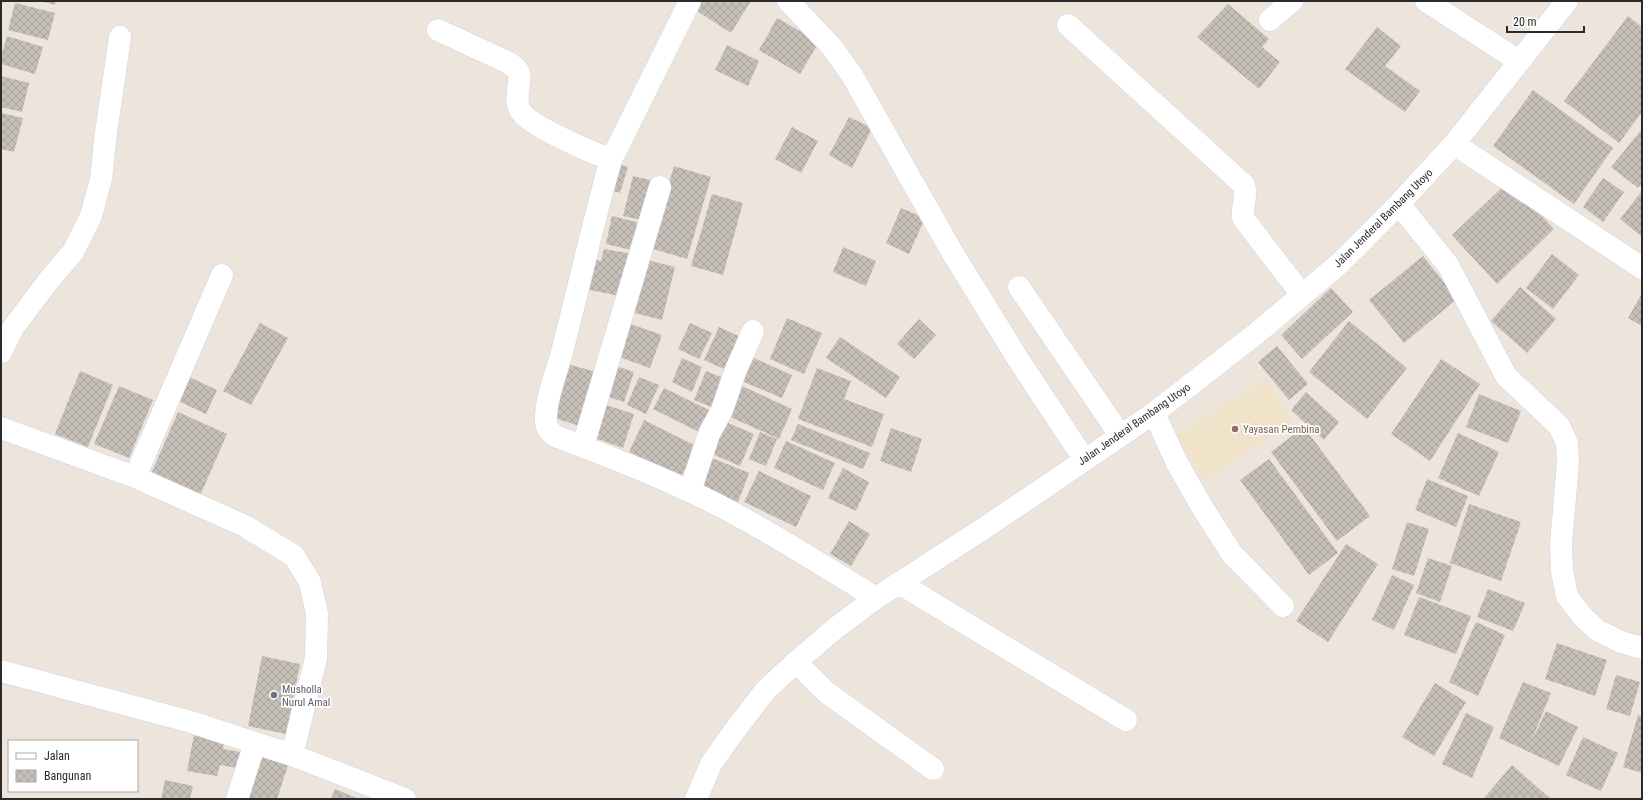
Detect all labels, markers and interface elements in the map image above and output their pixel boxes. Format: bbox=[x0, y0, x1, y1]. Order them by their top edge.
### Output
scale bar bbox=[1507, 8, 1584, 34]
text: 20 m bbox=[1513, 15, 1537, 29]
street label: Jalan Jenderal Bambang Utoyo bbox=[1331, 166, 1436, 270]
street label: Jalan Jenderal Bambang Utoyo bbox=[1076, 380, 1193, 468]
place label: Yayasan Pembina bbox=[1243, 423, 1320, 436]
marker: Yayasan Pembina bbox=[1230, 424, 1240, 434]
place label: Musholla Nurul Amal bbox=[282, 683, 330, 709]
marker: Musholla Nurul Amal bbox=[269, 690, 279, 700]
legend bbox=[8, 740, 138, 792]
text: Jalan bbox=[44, 749, 70, 763]
text: Bangunan bbox=[44, 769, 91, 783]

